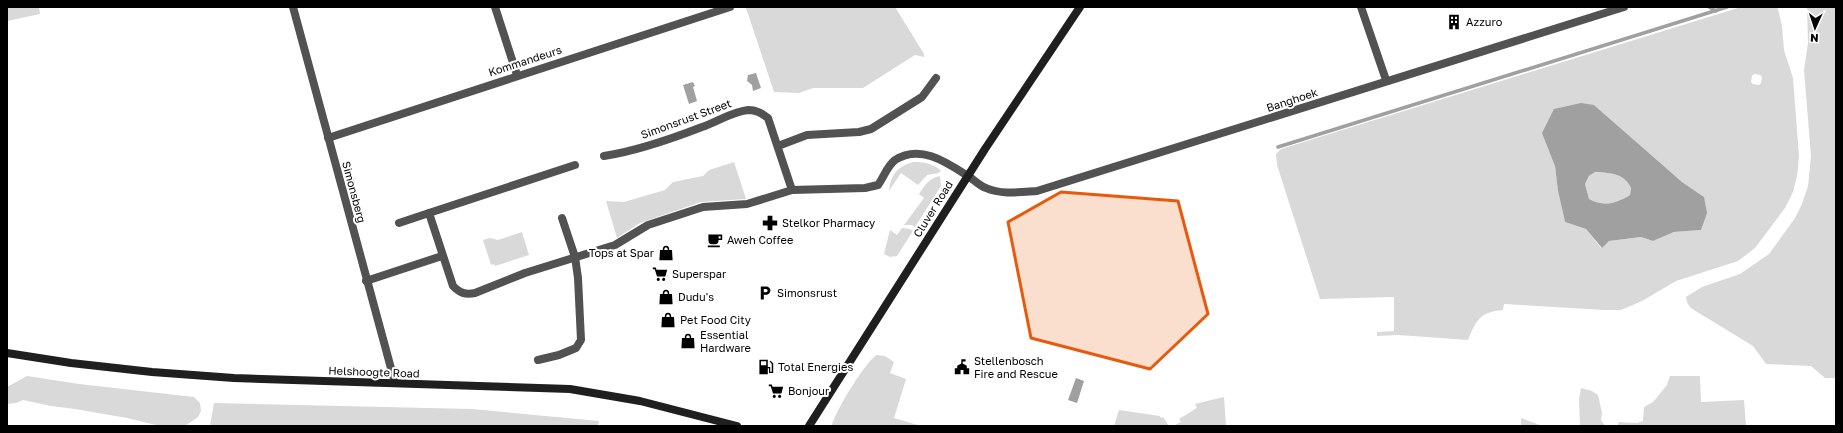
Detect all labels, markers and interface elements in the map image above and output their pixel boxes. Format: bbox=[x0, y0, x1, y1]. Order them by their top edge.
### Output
north arrow bbox=[1795, 8, 1835, 48]
building icon: Azzuro bbox=[1445, 13, 1463, 31]
place label: Azzuro bbox=[1466, 15, 1503, 28]
text: N bbox=[1810, 32, 1819, 45]
street label: Kommandeurs bbox=[487, 42, 563, 79]
street label: Banghoek bbox=[1265, 85, 1319, 114]
street label: Simonsrust Street bbox=[639, 96, 733, 141]
street label: Simonsberg bbox=[340, 160, 369, 224]
street label: Cluver Road bbox=[910, 178, 955, 239]
pharmacy icon: Stelkor Pharmacy bbox=[761, 214, 779, 232]
place label: Stelkor Pharmacy bbox=[782, 216, 875, 229]
cafe icon: Aweh Coffee bbox=[706, 231, 724, 249]
place label: Aweh Coffee bbox=[727, 233, 793, 246]
shop icon: Tops at Spar bbox=[657, 244, 675, 262]
place label: Tops at Spar bbox=[589, 246, 655, 259]
supermarket icon: Superspar bbox=[651, 265, 669, 283]
place label: Superspar bbox=[672, 267, 727, 280]
parking icon: Simonsrust bbox=[756, 284, 774, 302]
place label: Simonsrust bbox=[777, 286, 837, 299]
shop icon: Dudu's bbox=[657, 288, 675, 306]
place label: Dudu's bbox=[678, 290, 714, 303]
shop icon: Pet Food City bbox=[659, 311, 677, 329]
place label: Pet Food City bbox=[680, 313, 751, 326]
place label: Essential Hardware bbox=[700, 328, 751, 354]
shop icon: Essential Hardware bbox=[679, 332, 697, 350]
place label: Stellenbosch Fire and Rescue bbox=[974, 354, 1058, 380]
fuel station icon: Total Energies bbox=[757, 358, 775, 376]
public building icon: Stellenbosch Fire and Rescue bbox=[953, 358, 971, 376]
place label: Total Energies bbox=[778, 360, 853, 373]
street label: Helshoogte Road bbox=[328, 363, 420, 380]
supermarket icon: Bonjour bbox=[767, 382, 785, 400]
place label: Bonjour bbox=[788, 384, 830, 397]

